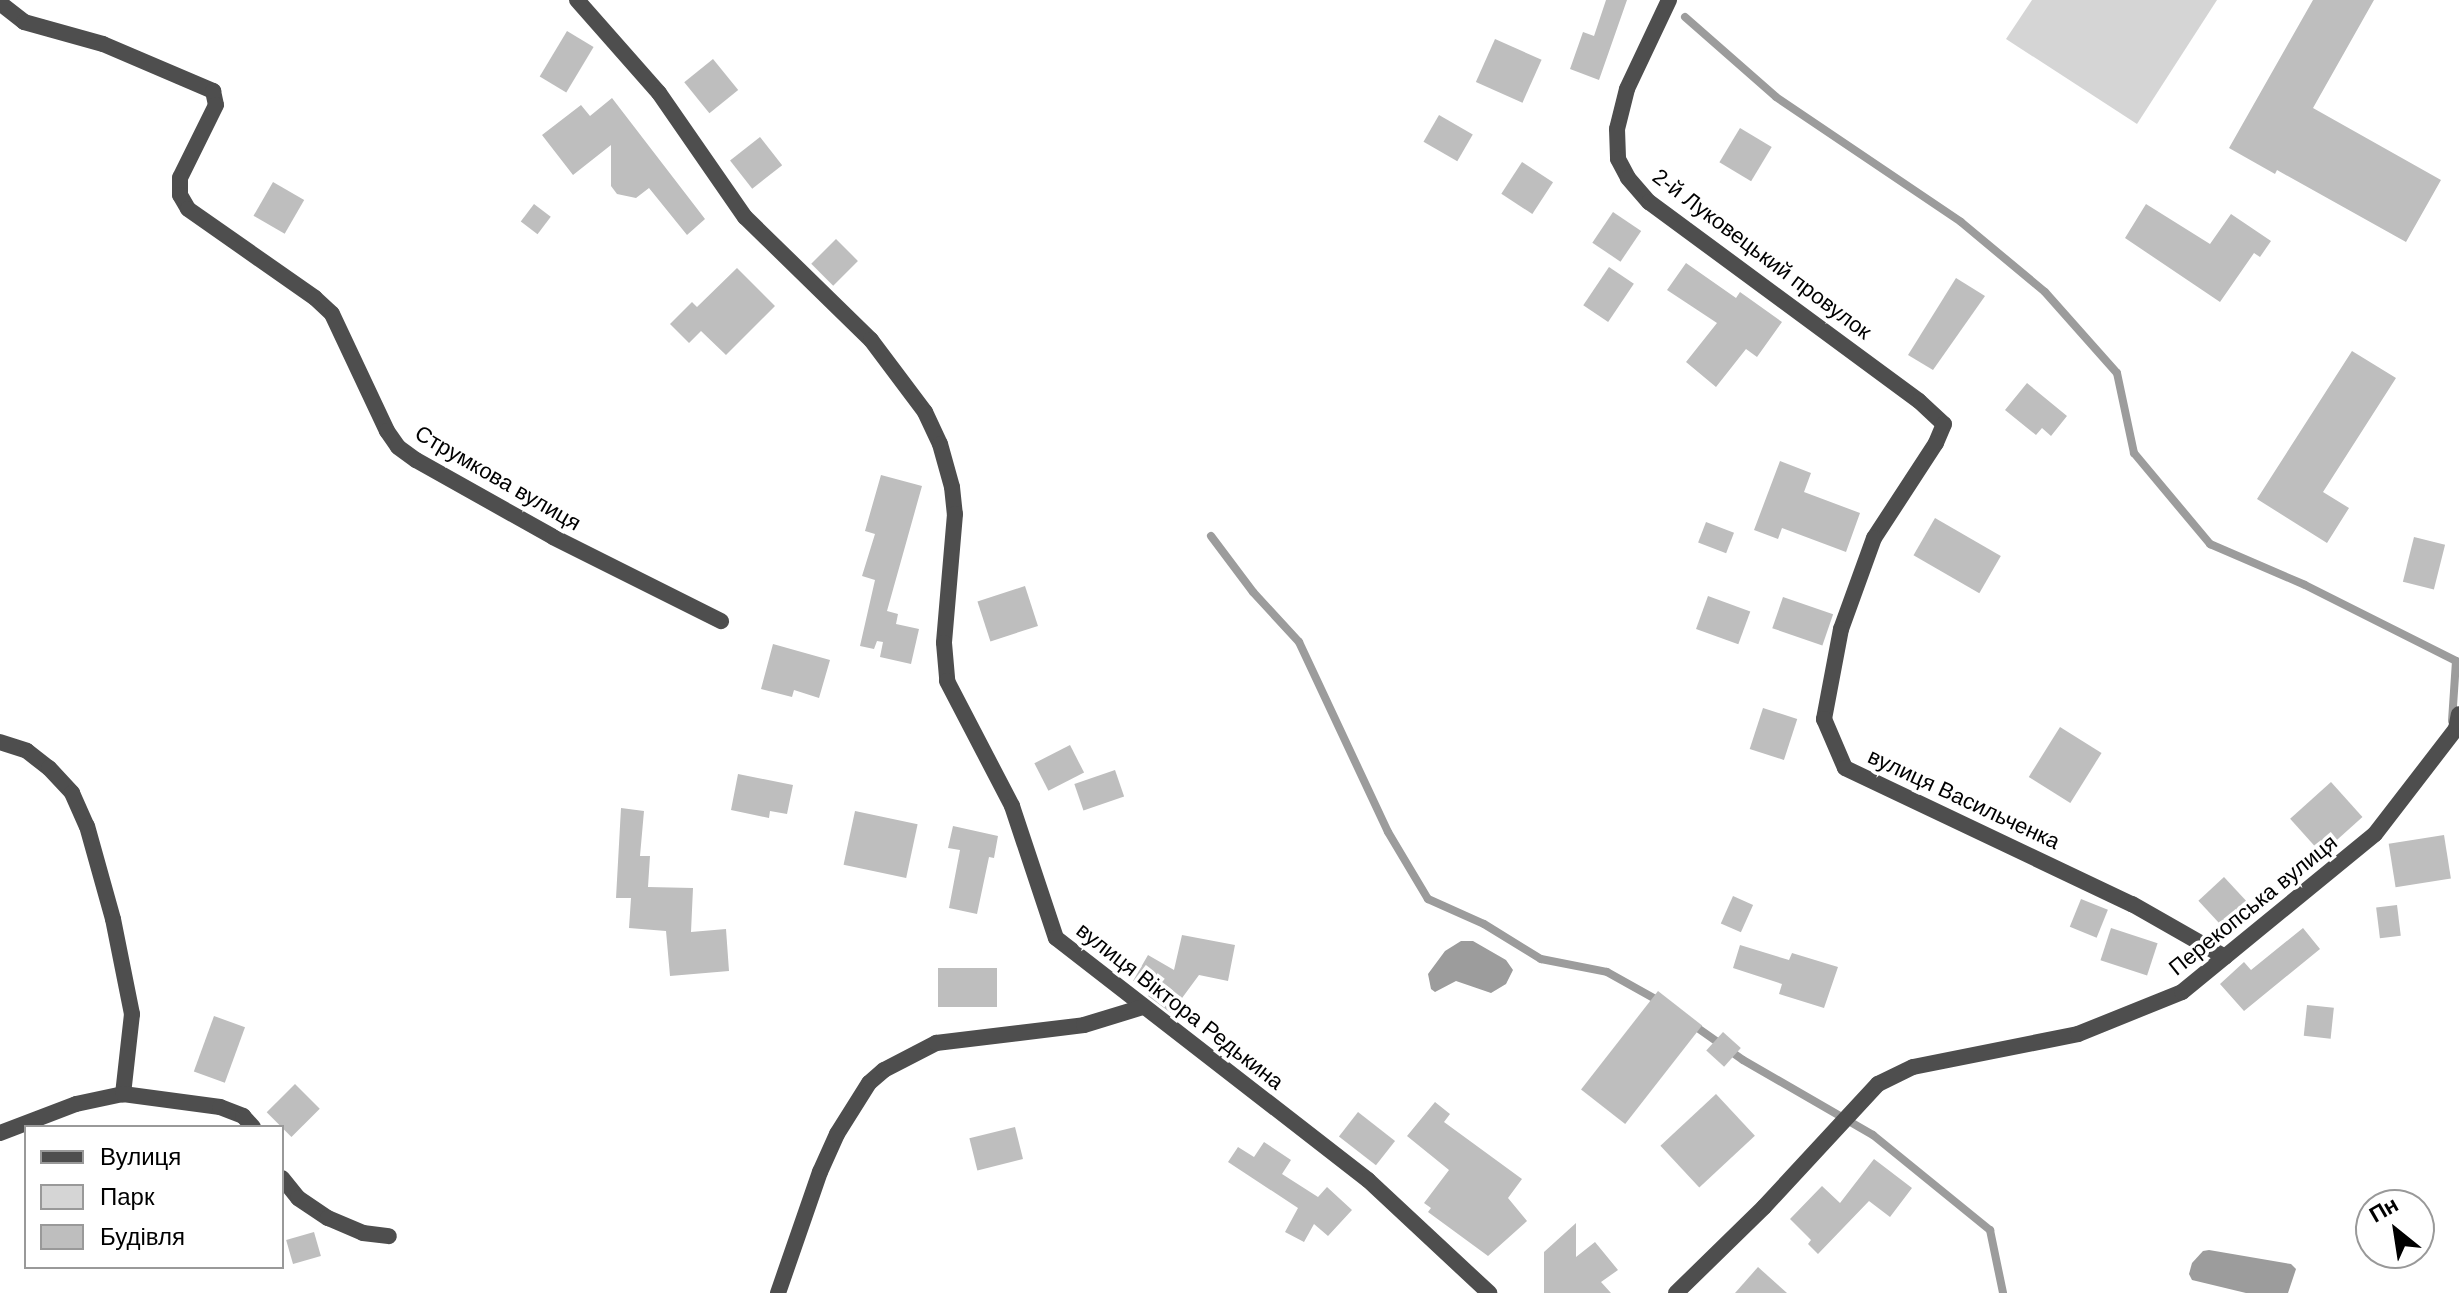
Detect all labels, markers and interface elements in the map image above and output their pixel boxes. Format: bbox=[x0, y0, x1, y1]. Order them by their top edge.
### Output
street label: 2-й Луковецький провулок bbox=[1647, 163, 1877, 345]
street label: Струмкова вулиця bbox=[410, 420, 586, 536]
street label: вулиця Васильченка bbox=[1864, 743, 2064, 855]
street label: Перекопська вулиця bbox=[2164, 829, 2342, 981]
street label: вулиця Віктора Редькина bbox=[1071, 917, 1289, 1095]
legend bbox=[24, 1125, 284, 1269]
text: Вулиця bbox=[100, 1143, 181, 1170]
text: Парк bbox=[100, 1183, 154, 1210]
north arrow bbox=[2355, 1189, 2435, 1269]
text: Пн bbox=[2365, 1191, 2403, 1228]
text: Будівля bbox=[100, 1223, 185, 1250]

